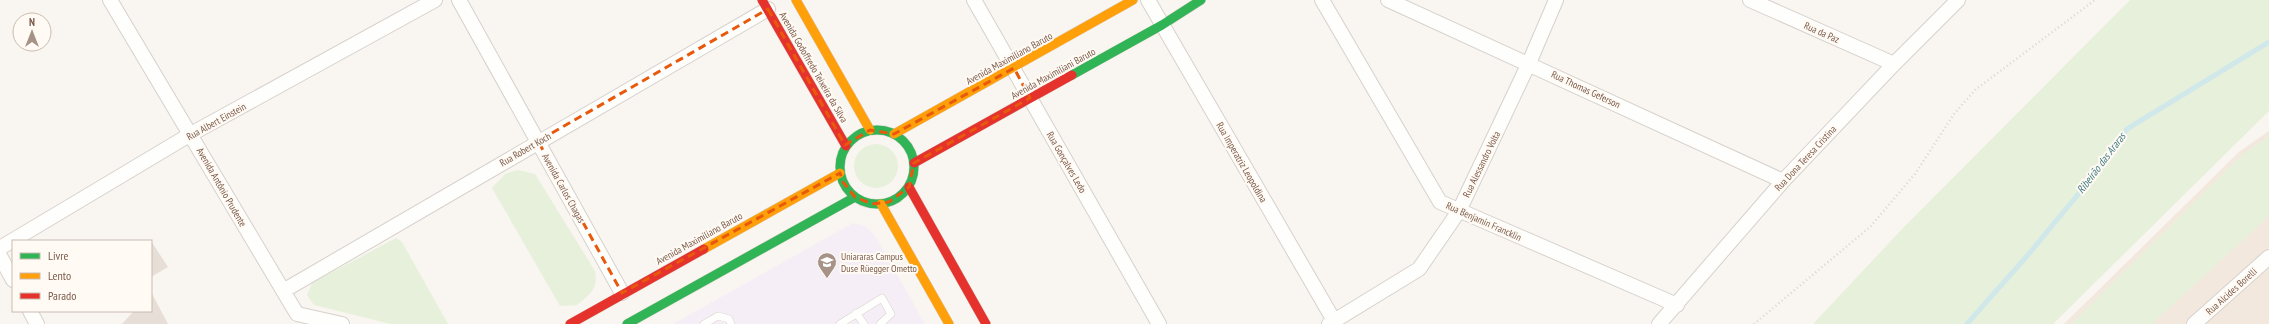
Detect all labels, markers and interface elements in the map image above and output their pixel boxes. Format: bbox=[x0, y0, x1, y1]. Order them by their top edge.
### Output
street label: Avenida Godoffredo Teixeira da Silva bbox=[777, 10, 851, 125]
north arrow bbox=[12, 12, 52, 52]
text: N bbox=[29, 15, 35, 29]
street label: Rua da Paz bbox=[1802, 19, 1842, 46]
street label: Avenida Maximiliano Baruto bbox=[964, 29, 1055, 88]
street label: Avenida Maximiliani Baruto bbox=[1009, 45, 1098, 102]
street label: Rua Thomas Geferson bbox=[1549, 68, 1622, 111]
street label: Rua Albert Einstein bbox=[184, 100, 248, 143]
street label: Rua Imperatriz Leopoldina bbox=[1213, 120, 1270, 205]
street label: Rua Dona Teresa Cristina bbox=[1772, 123, 1839, 194]
street label: Rua Gonçalves Ledo bbox=[1044, 129, 1089, 195]
street label: Rua Alessandro Volta bbox=[1460, 129, 1503, 199]
water label: Ribeirão das Araras bbox=[2074, 129, 2129, 196]
street label: Rua Robert Koch bbox=[497, 130, 553, 169]
street label: Avenida Antônio Prudente bbox=[194, 145, 250, 229]
street label: Avenida Carlos Chagas bbox=[539, 151, 588, 226]
street label: Rua Benjamin Francklin bbox=[1444, 199, 1524, 244]
street label: Avenida Maximiliano Baruto bbox=[654, 209, 745, 268]
legend bbox=[12, 240, 152, 312]
text: Livre bbox=[48, 248, 69, 263]
place label: Uniararas Campus Duse Rüegger Ometto bbox=[841, 250, 917, 275]
school or university icon: Uniararas Campus Duse Rüegger Ometto bbox=[816, 251, 838, 279]
street label: Rua Alcides Borelli bbox=[2203, 265, 2260, 318]
text: Lento bbox=[48, 268, 71, 283]
text: Parado bbox=[48, 288, 76, 303]

